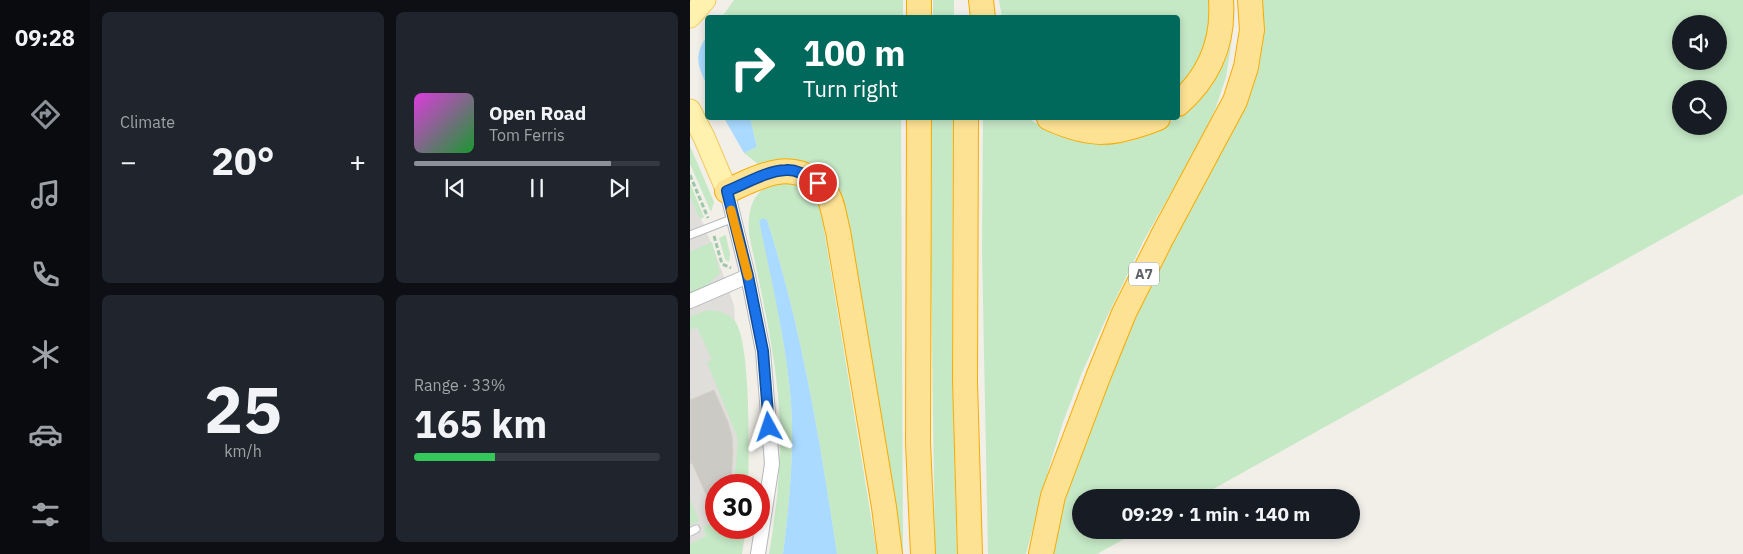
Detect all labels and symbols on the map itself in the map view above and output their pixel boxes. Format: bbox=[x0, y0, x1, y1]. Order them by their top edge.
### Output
pin bbox=[797, 162, 839, 204]
road number: A7 bbox=[1129, 262, 1159, 286]
position arrow bbox=[742, 400, 794, 452]
speed limit sign: 30 bbox=[705, 474, 770, 539]

